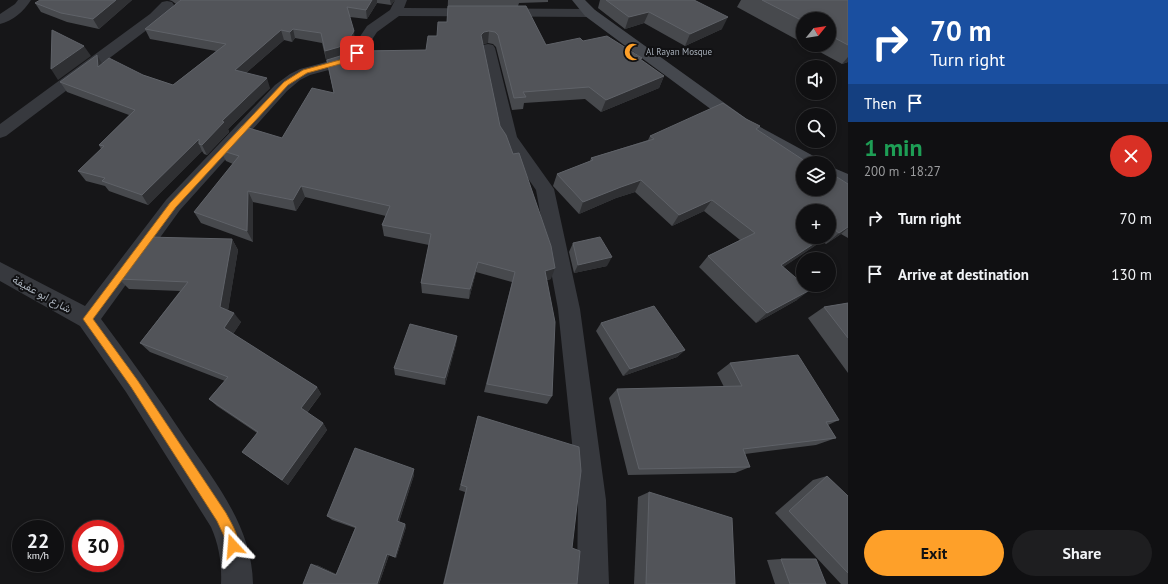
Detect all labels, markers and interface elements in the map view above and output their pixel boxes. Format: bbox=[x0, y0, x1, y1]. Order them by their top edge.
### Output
north arrow bbox=[796, 12, 836, 52]
map controls bbox=[796, 12, 836, 292]
text: 70 m bbox=[930, 12, 991, 49]
icon: right bbox=[864, 16, 916, 68]
pin bbox=[340, 36, 374, 70]
icon: arrive bbox=[346, 42, 368, 64]
mosque icon: Al Rayan Mosque bbox=[623, 42, 643, 62]
place label: Al Rayan Mosque bbox=[646, 46, 712, 57]
text: Turn right bbox=[930, 48, 1005, 71]
button: sound bbox=[796, 60, 836, 100]
icon: arrive bbox=[904, 92, 926, 114]
text: Then bbox=[864, 94, 896, 113]
button: search bbox=[796, 108, 836, 148]
text: 1 min bbox=[864, 132, 923, 163]
button: close bbox=[1110, 135, 1152, 177]
button: layers bbox=[796, 156, 836, 196]
text: 200 m · 18:27 bbox=[864, 163, 941, 180]
button: + bbox=[796, 204, 836, 244]
icon: right bbox=[864, 207, 886, 229]
text: Turn right bbox=[898, 209, 961, 228]
text: 70 m bbox=[1119, 209, 1152, 228]
button: − bbox=[796, 252, 836, 292]
icon: arrive bbox=[864, 263, 886, 285]
text: Arrive at destination bbox=[898, 265, 1029, 284]
text: 130 m bbox=[1111, 265, 1152, 284]
street label: شارع ابو عفيفة bbox=[10, 272, 74, 317]
speed limit sign: 30 bbox=[72, 520, 124, 572]
position arrow bbox=[212, 525, 254, 567]
text: 22 bbox=[27, 528, 49, 554]
button: Exit bbox=[864, 530, 1004, 576]
button: Share bbox=[1012, 530, 1152, 576]
text: km/h bbox=[27, 549, 49, 562]

